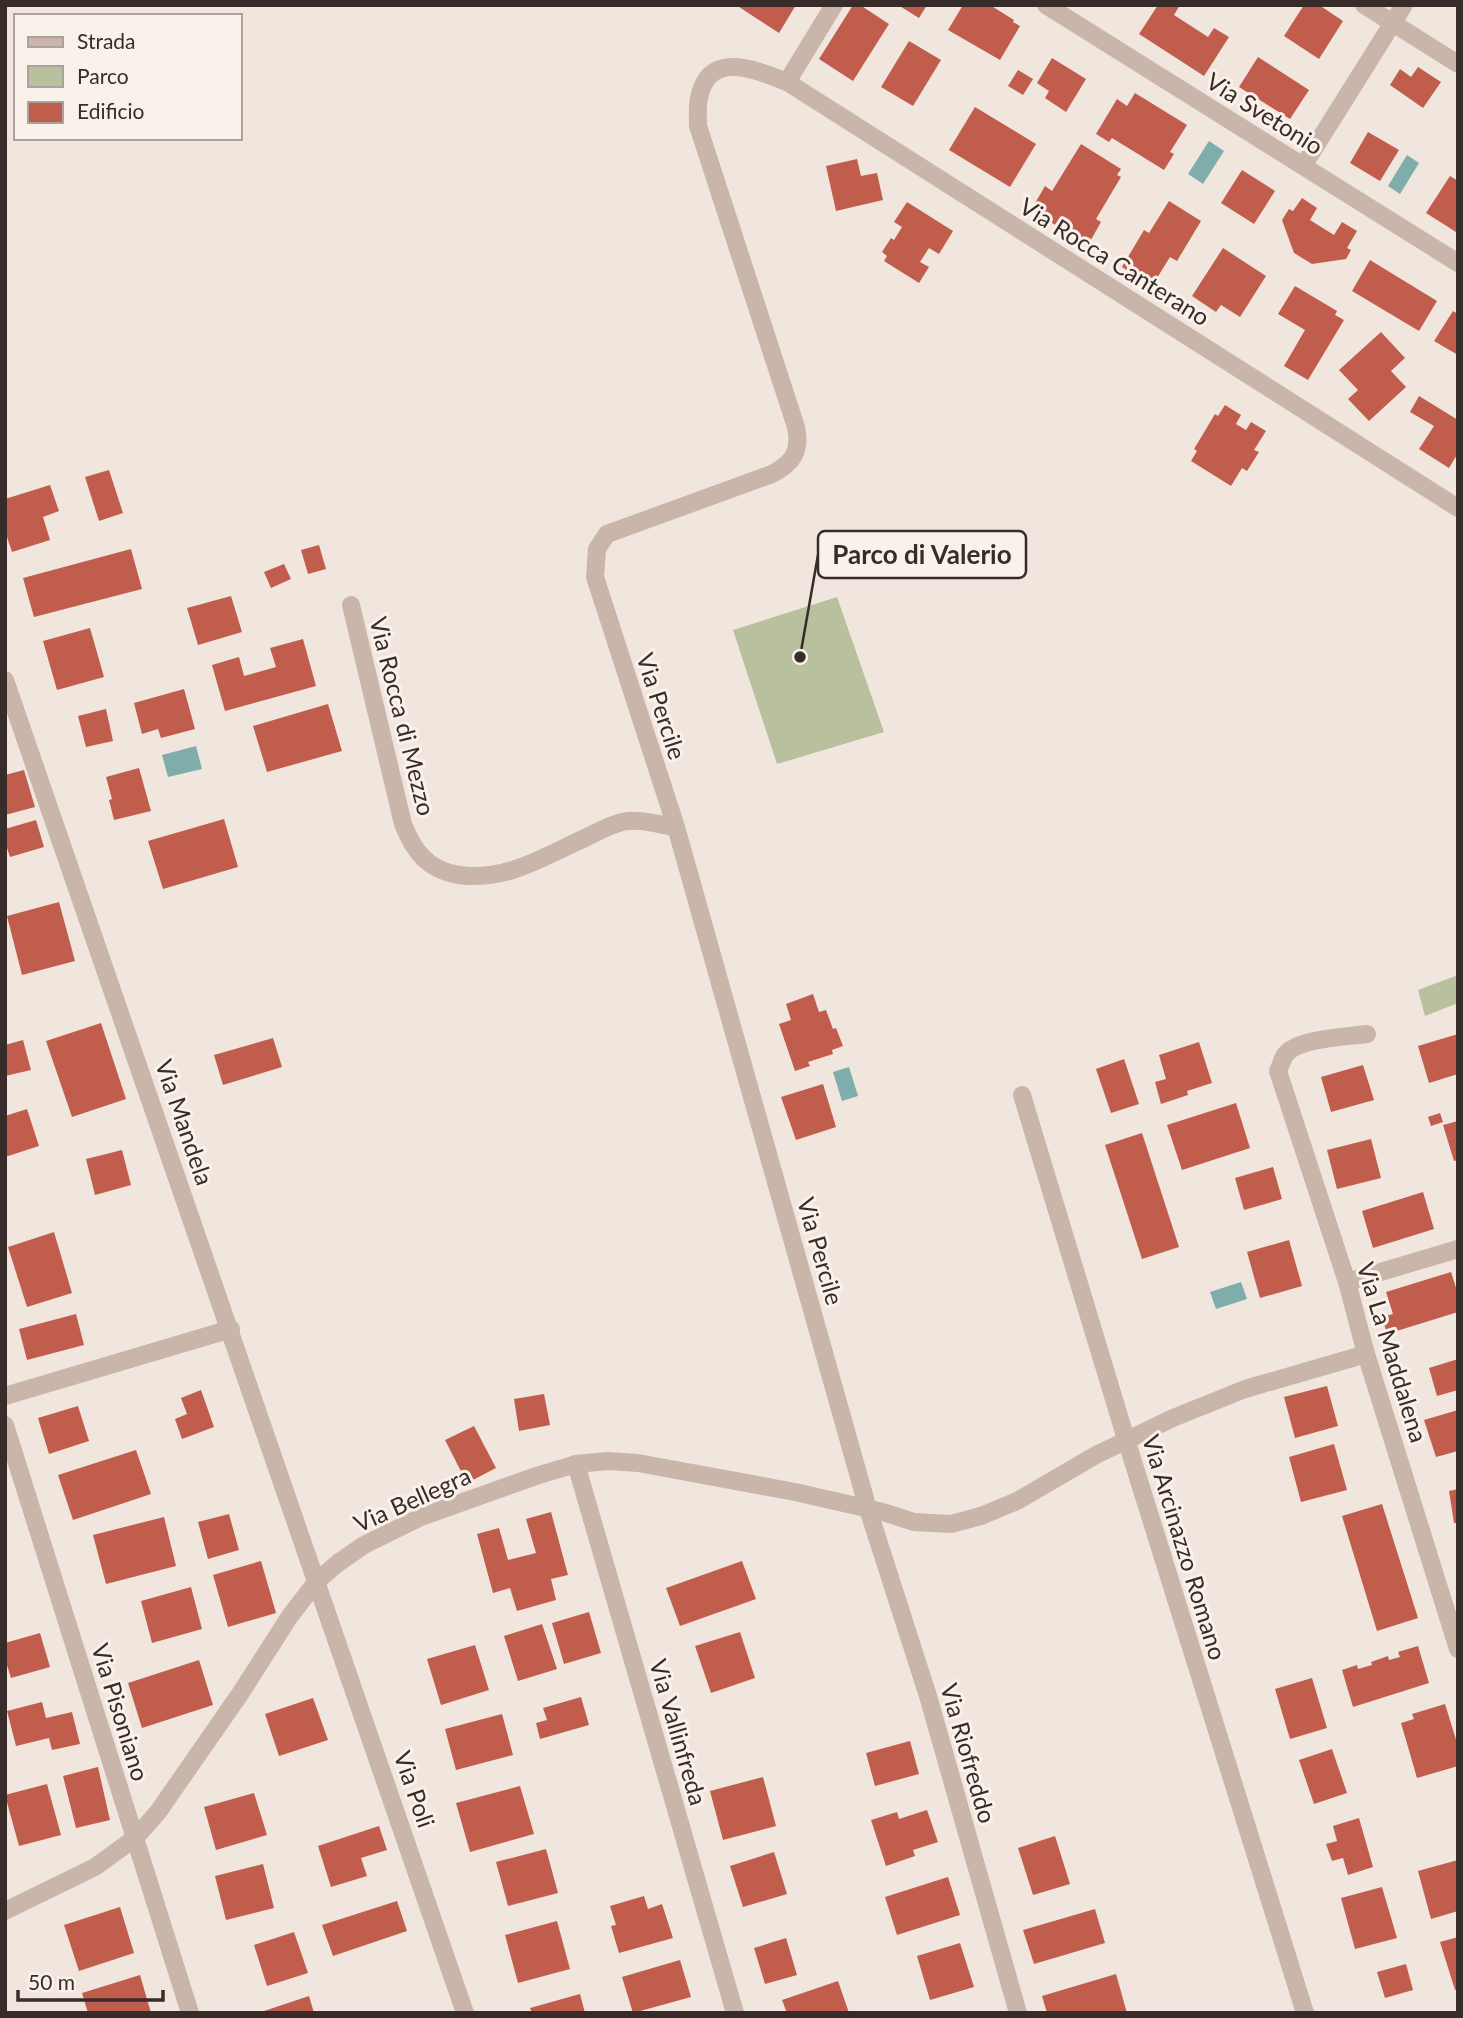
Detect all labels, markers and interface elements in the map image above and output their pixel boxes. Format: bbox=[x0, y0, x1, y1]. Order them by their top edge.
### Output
legend bbox=[14, 14, 242, 140]
text: Strada bbox=[77, 28, 136, 53]
text: Parco bbox=[77, 63, 129, 88]
street label: Via Svetonio bbox=[1201, 66, 1329, 160]
text: Edificio bbox=[77, 98, 145, 123]
street label: Via Rocca Canterano bbox=[1015, 191, 1215, 331]
callout: Parco di Valerio bbox=[818, 531, 1026, 578]
text: Parco di Valerio bbox=[832, 538, 1012, 570]
street label: Via Rocca di Mezzo bbox=[364, 614, 442, 818]
street label: Via Percile bbox=[631, 649, 693, 763]
street label: Via Mandela bbox=[150, 1055, 220, 1189]
street label: Via Percile bbox=[792, 1194, 850, 1308]
street label: Via La Maddalena bbox=[1352, 1258, 1434, 1446]
street label: Via Arcinazzo Romano bbox=[1137, 1431, 1233, 1663]
street label: Via Bellegra bbox=[349, 1460, 475, 1538]
street label: Via Pisoniano bbox=[86, 1640, 156, 1784]
street label: Via Vallinfreda bbox=[644, 1656, 714, 1808]
street label: Via Riofreddo bbox=[935, 1680, 1003, 1826]
street label: Via Poli bbox=[388, 1747, 442, 1831]
scale bar bbox=[18, 1958, 163, 2002]
text: 50 m bbox=[28, 1969, 75, 1994]

